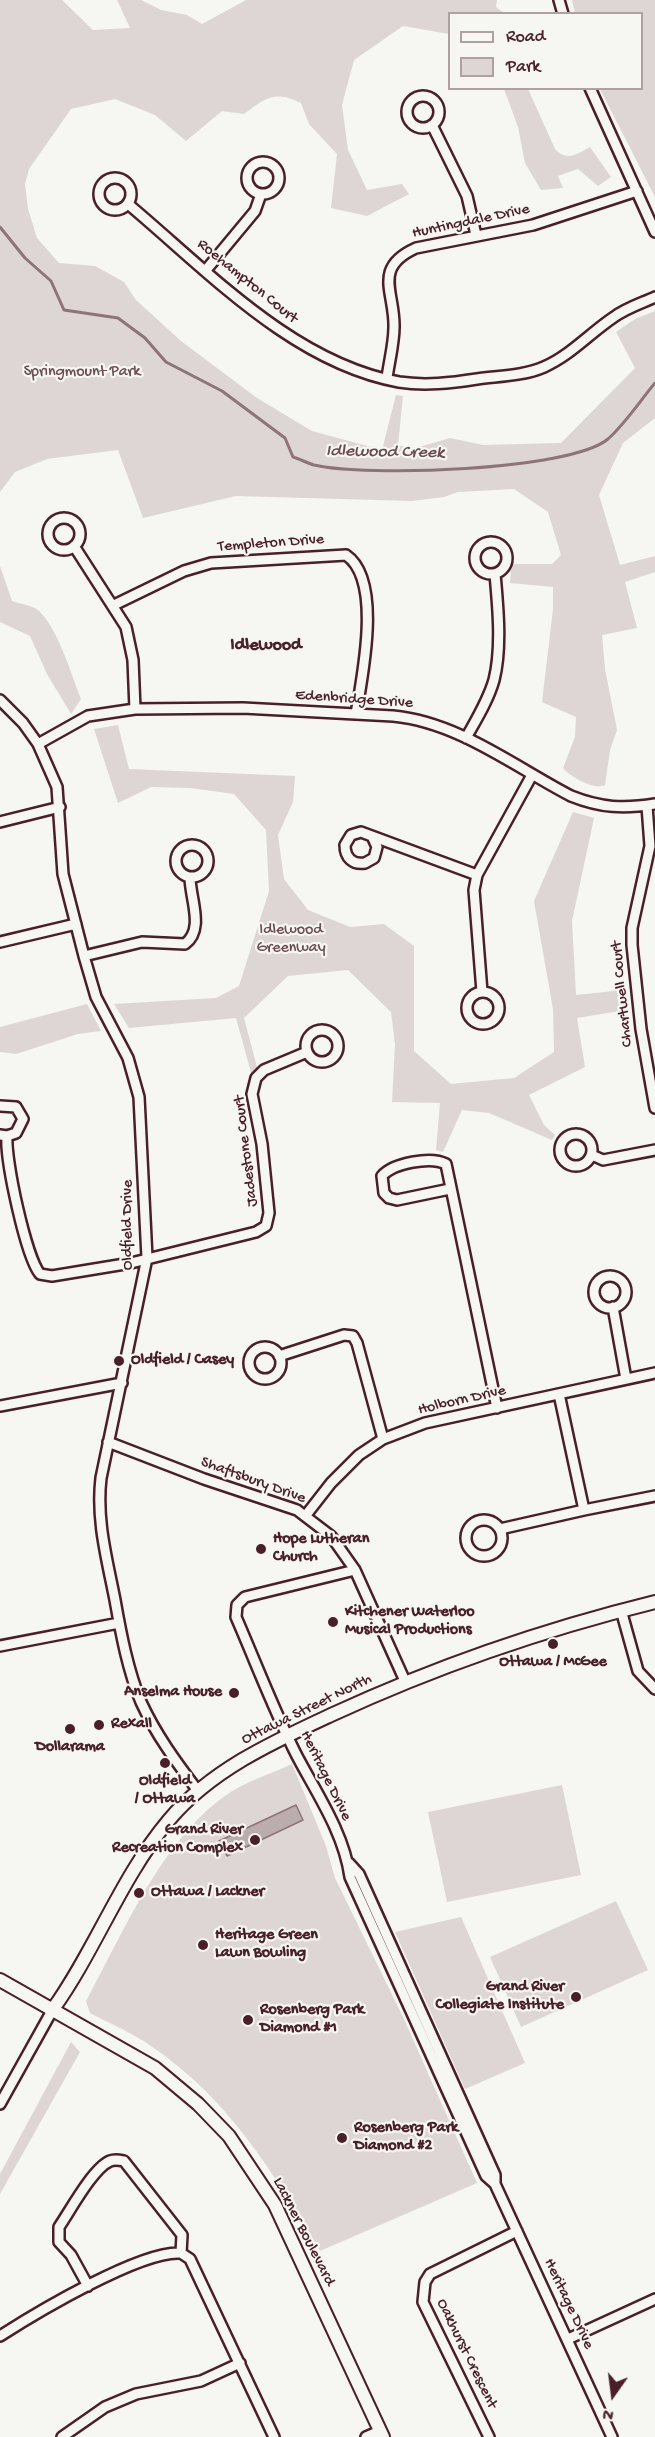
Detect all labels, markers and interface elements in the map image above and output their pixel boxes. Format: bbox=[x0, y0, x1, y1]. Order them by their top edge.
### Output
legend bbox=[448, 12, 643, 90]
text: Road bbox=[506, 27, 545, 48]
text: Park bbox=[506, 57, 540, 78]
street label: Huntingdale Drive bbox=[410, 200, 532, 244]
street label: Roehampton Court bbox=[193, 235, 301, 329]
park label: Springmount Park bbox=[24, 363, 140, 383]
water label: Idlewood Creek bbox=[326, 441, 444, 465]
street label: Templeton Drive bbox=[217, 531, 325, 557]
district label: Idlewood bbox=[230, 635, 302, 657]
street label: Edenbridge Drive bbox=[294, 686, 414, 714]
park label: Idlewood Greenway bbox=[256, 921, 326, 959]
street label: Chartwell Court bbox=[608, 940, 638, 1048]
street label: Jadestone Court bbox=[231, 1094, 263, 1208]
street label: Oldfield Drive bbox=[119, 1180, 139, 1270]
place label: Oldfield / Casey bbox=[131, 1351, 234, 1371]
marker: Oldfield / Casey bbox=[112, 1354, 126, 1368]
street label: Holborn Drive bbox=[416, 1382, 508, 1420]
street label: Shaftsbury Drive bbox=[198, 1453, 308, 1509]
place label: Hope Lutheran Church bbox=[273, 1530, 369, 1568]
marker: Hope Lutheran Church bbox=[254, 1542, 268, 1556]
place label: Kitchener Waterloo Musical Productions bbox=[345, 1603, 474, 1641]
marker: Kitchener Waterloo Musical Productions bbox=[326, 1615, 340, 1629]
marker: Ottawa / McGee bbox=[546, 1637, 560, 1651]
place label: Ottawa / McGee bbox=[499, 1653, 607, 1673]
street label: Ottawa Street North bbox=[239, 1670, 375, 1750]
place label: Anselma House bbox=[124, 1683, 222, 1703]
marker: Anselma House bbox=[227, 1686, 241, 1700]
place label: Rexall bbox=[111, 1715, 152, 1735]
marker: Rexall bbox=[92, 1718, 106, 1732]
marker: Dollarama bbox=[63, 1722, 77, 1736]
street label: Heritage Drive bbox=[295, 1728, 355, 1824]
place label: Dollarama bbox=[35, 1738, 105, 1758]
marker: Oldfield / Ottawa bbox=[158, 1756, 172, 1770]
place label: Oldfield / Ottawa bbox=[135, 1772, 195, 1810]
place label: Grand River Recreation Complex bbox=[112, 1821, 243, 1859]
marker: Grand River Recreation Complex bbox=[248, 1833, 262, 1847]
place label: Ottawa / Lackner bbox=[151, 1883, 264, 1903]
marker: Ottawa / Lackner bbox=[132, 1886, 146, 1900]
place label: Heritage Green Lawn Bowling bbox=[215, 1926, 318, 1964]
marker: Heritage Green Lawn Bowling bbox=[196, 1938, 210, 1952]
place label: Grand River Collegiate Institute bbox=[436, 1978, 564, 2016]
marker: Grand River Collegiate Institute bbox=[569, 1990, 583, 2004]
place label: Rosenberg Park Diamond #1 bbox=[260, 2001, 364, 2039]
marker: Rosenberg Park Diamond #1 bbox=[241, 2013, 255, 2027]
place label: Rosenberg Park Diamond #2 bbox=[354, 2119, 458, 2157]
marker: Rosenberg Park Diamond #2 bbox=[335, 2131, 349, 2145]
street label: Lackner Boulevard bbox=[267, 2174, 339, 2290]
street label: Heritage Drive bbox=[539, 2256, 597, 2352]
street label: Oakhurst Crescent bbox=[431, 2296, 501, 2412]
north arrow bbox=[583, 2365, 643, 2425]
text: N bbox=[601, 2402, 616, 2423]

